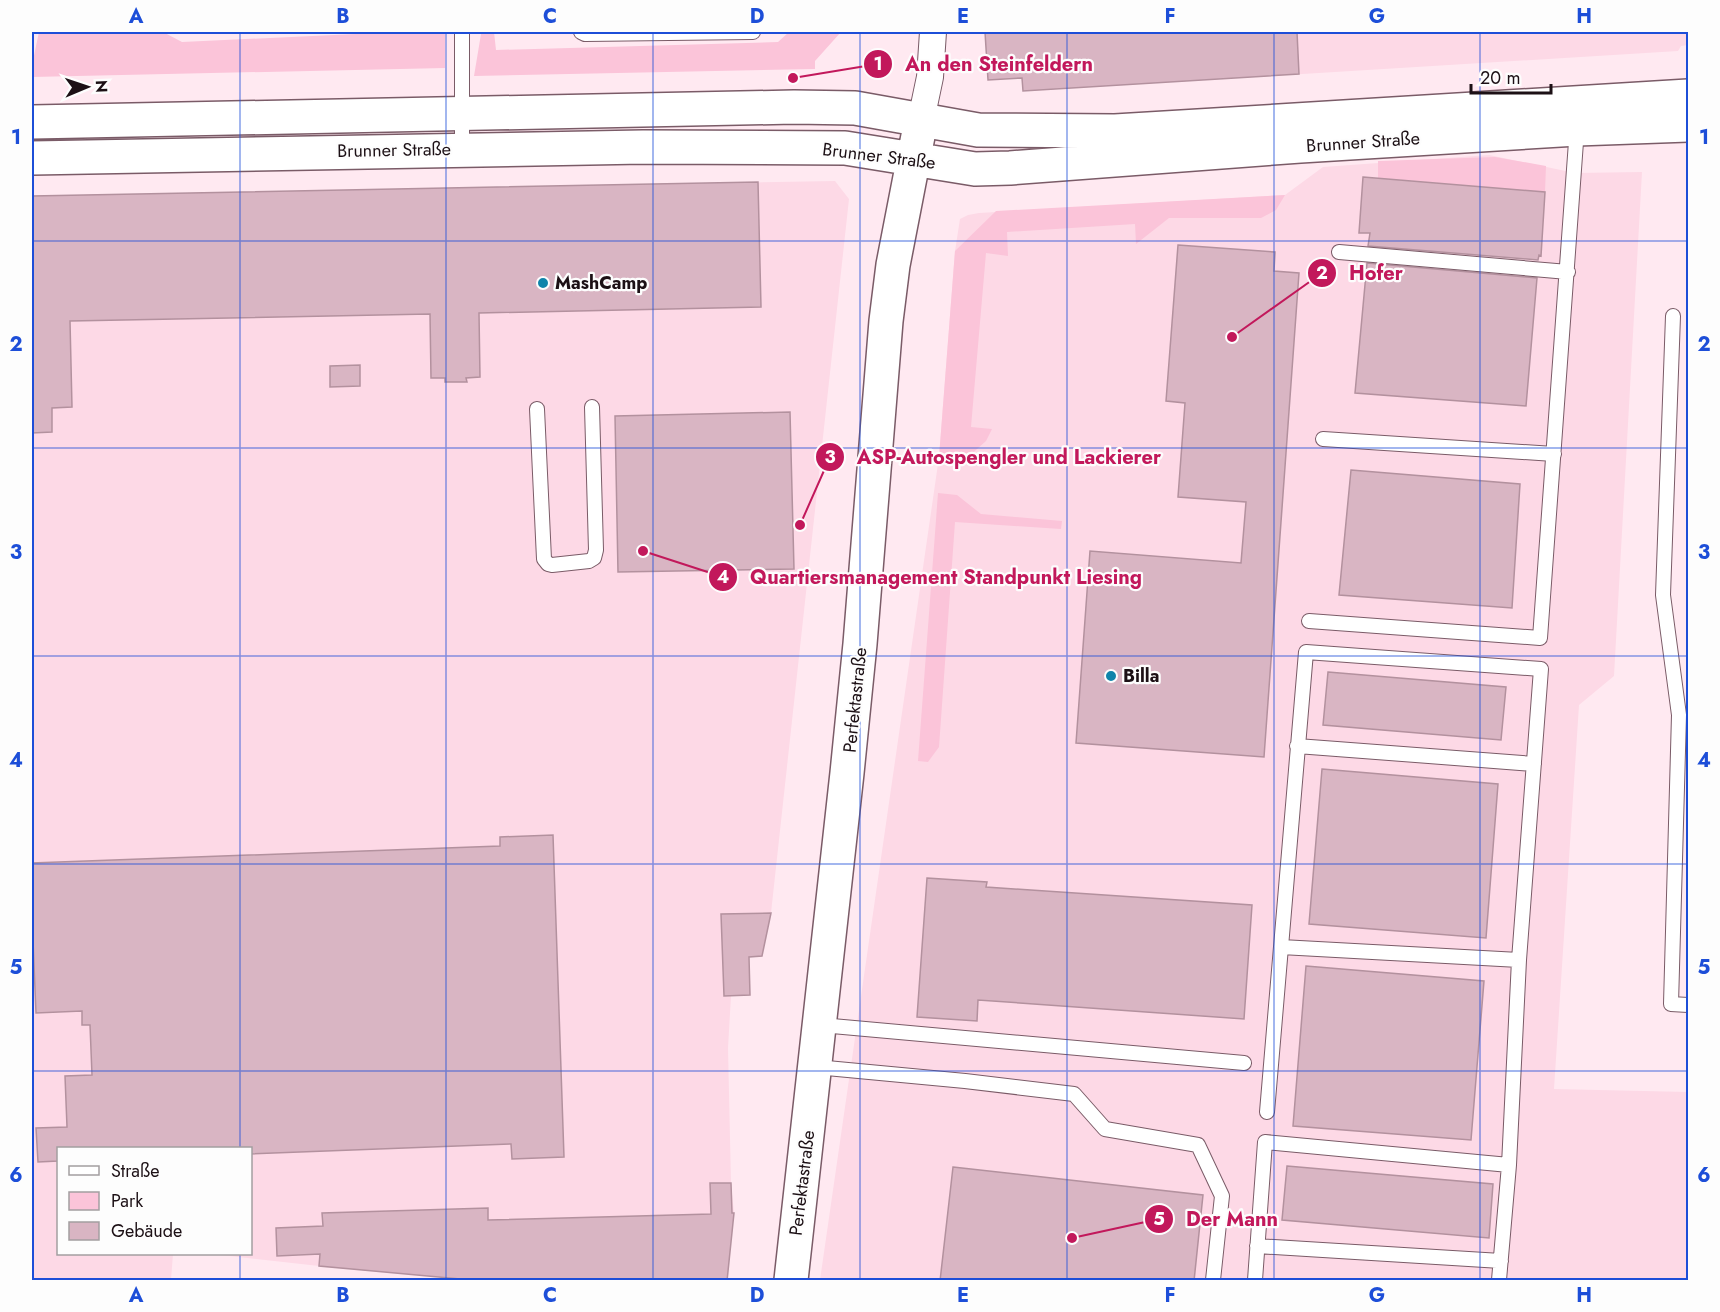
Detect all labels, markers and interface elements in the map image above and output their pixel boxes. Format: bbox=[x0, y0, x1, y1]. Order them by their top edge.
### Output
text: A bbox=[128, 2, 144, 31]
text: B bbox=[336, 2, 350, 31]
text: C bbox=[543, 2, 557, 31]
text: D bbox=[750, 2, 764, 31]
text: E bbox=[957, 2, 969, 31]
text: F bbox=[1164, 2, 1176, 31]
text: G bbox=[1369, 2, 1385, 31]
text: H bbox=[1576, 2, 1592, 31]
callout: An den Steinfeldern bbox=[863, 45, 1105, 83]
text: An den Steinfeldern bbox=[904, 50, 1093, 79]
text: 1 bbox=[873, 51, 883, 77]
north arrow bbox=[57, 57, 117, 117]
scale bar bbox=[1471, 57, 1550, 95]
text: 20 m bbox=[1480, 65, 1520, 91]
text: N bbox=[90, 80, 113, 93]
text: 1 bbox=[11, 123, 21, 152]
text: 1 bbox=[1699, 123, 1709, 152]
street label: Brunner Straße bbox=[1305, 125, 1421, 159]
street label: Brunner Straße bbox=[337, 136, 451, 164]
street label: Brunner Straße bbox=[821, 136, 937, 176]
callout: Hofer bbox=[1307, 254, 1415, 292]
text: Hofer bbox=[1349, 259, 1404, 288]
text: 2 bbox=[1316, 260, 1328, 286]
place label: MashCamp bbox=[555, 270, 647, 296]
marker: MashCamp bbox=[536, 276, 550, 290]
text: 2 bbox=[9, 330, 23, 359]
text: 2 bbox=[1697, 330, 1711, 359]
callout: ASP-Autospengler und Lackierer bbox=[815, 438, 1173, 476]
text: ASP-Autospengler und Lackierer bbox=[856, 443, 1162, 472]
text: 3 bbox=[824, 444, 836, 470]
text: 3 bbox=[10, 538, 22, 567]
text: 3 bbox=[1698, 538, 1710, 567]
callout: Quartiersmanagement Standpunkt Liesing bbox=[708, 558, 1154, 596]
text: Quartiersmanagement Standpunkt Liesing bbox=[750, 563, 1142, 592]
text: 4 bbox=[717, 564, 729, 590]
street label: Perfektastraße bbox=[837, 646, 873, 754]
place label: Billa bbox=[1123, 663, 1159, 689]
marker: Billa bbox=[1104, 669, 1118, 683]
text: 4 bbox=[9, 746, 23, 775]
text: 4 bbox=[1697, 746, 1711, 775]
text: 5 bbox=[10, 953, 23, 982]
text: 5 bbox=[1698, 953, 1711, 982]
street label: Perfektastraße bbox=[783, 1129, 821, 1237]
legend bbox=[57, 1147, 252, 1255]
text: Straße bbox=[111, 1158, 159, 1184]
text: 6 bbox=[9, 1161, 23, 1190]
text: 6 bbox=[1697, 1161, 1711, 1190]
text: Park bbox=[111, 1188, 143, 1214]
callout: Der Mann bbox=[1144, 1200, 1290, 1238]
text: Der Mann bbox=[1186, 1205, 1278, 1234]
text: 5 bbox=[1153, 1206, 1165, 1232]
text: Gebäude bbox=[111, 1218, 182, 1244]
text: A bbox=[128, 1281, 144, 1310]
text: B bbox=[336, 1281, 350, 1310]
text: C bbox=[543, 1281, 557, 1310]
text: D bbox=[750, 1281, 764, 1310]
text: E bbox=[957, 1281, 969, 1310]
text: F bbox=[1164, 1281, 1176, 1310]
text: G bbox=[1369, 1281, 1385, 1310]
text: H bbox=[1576, 1281, 1592, 1310]

